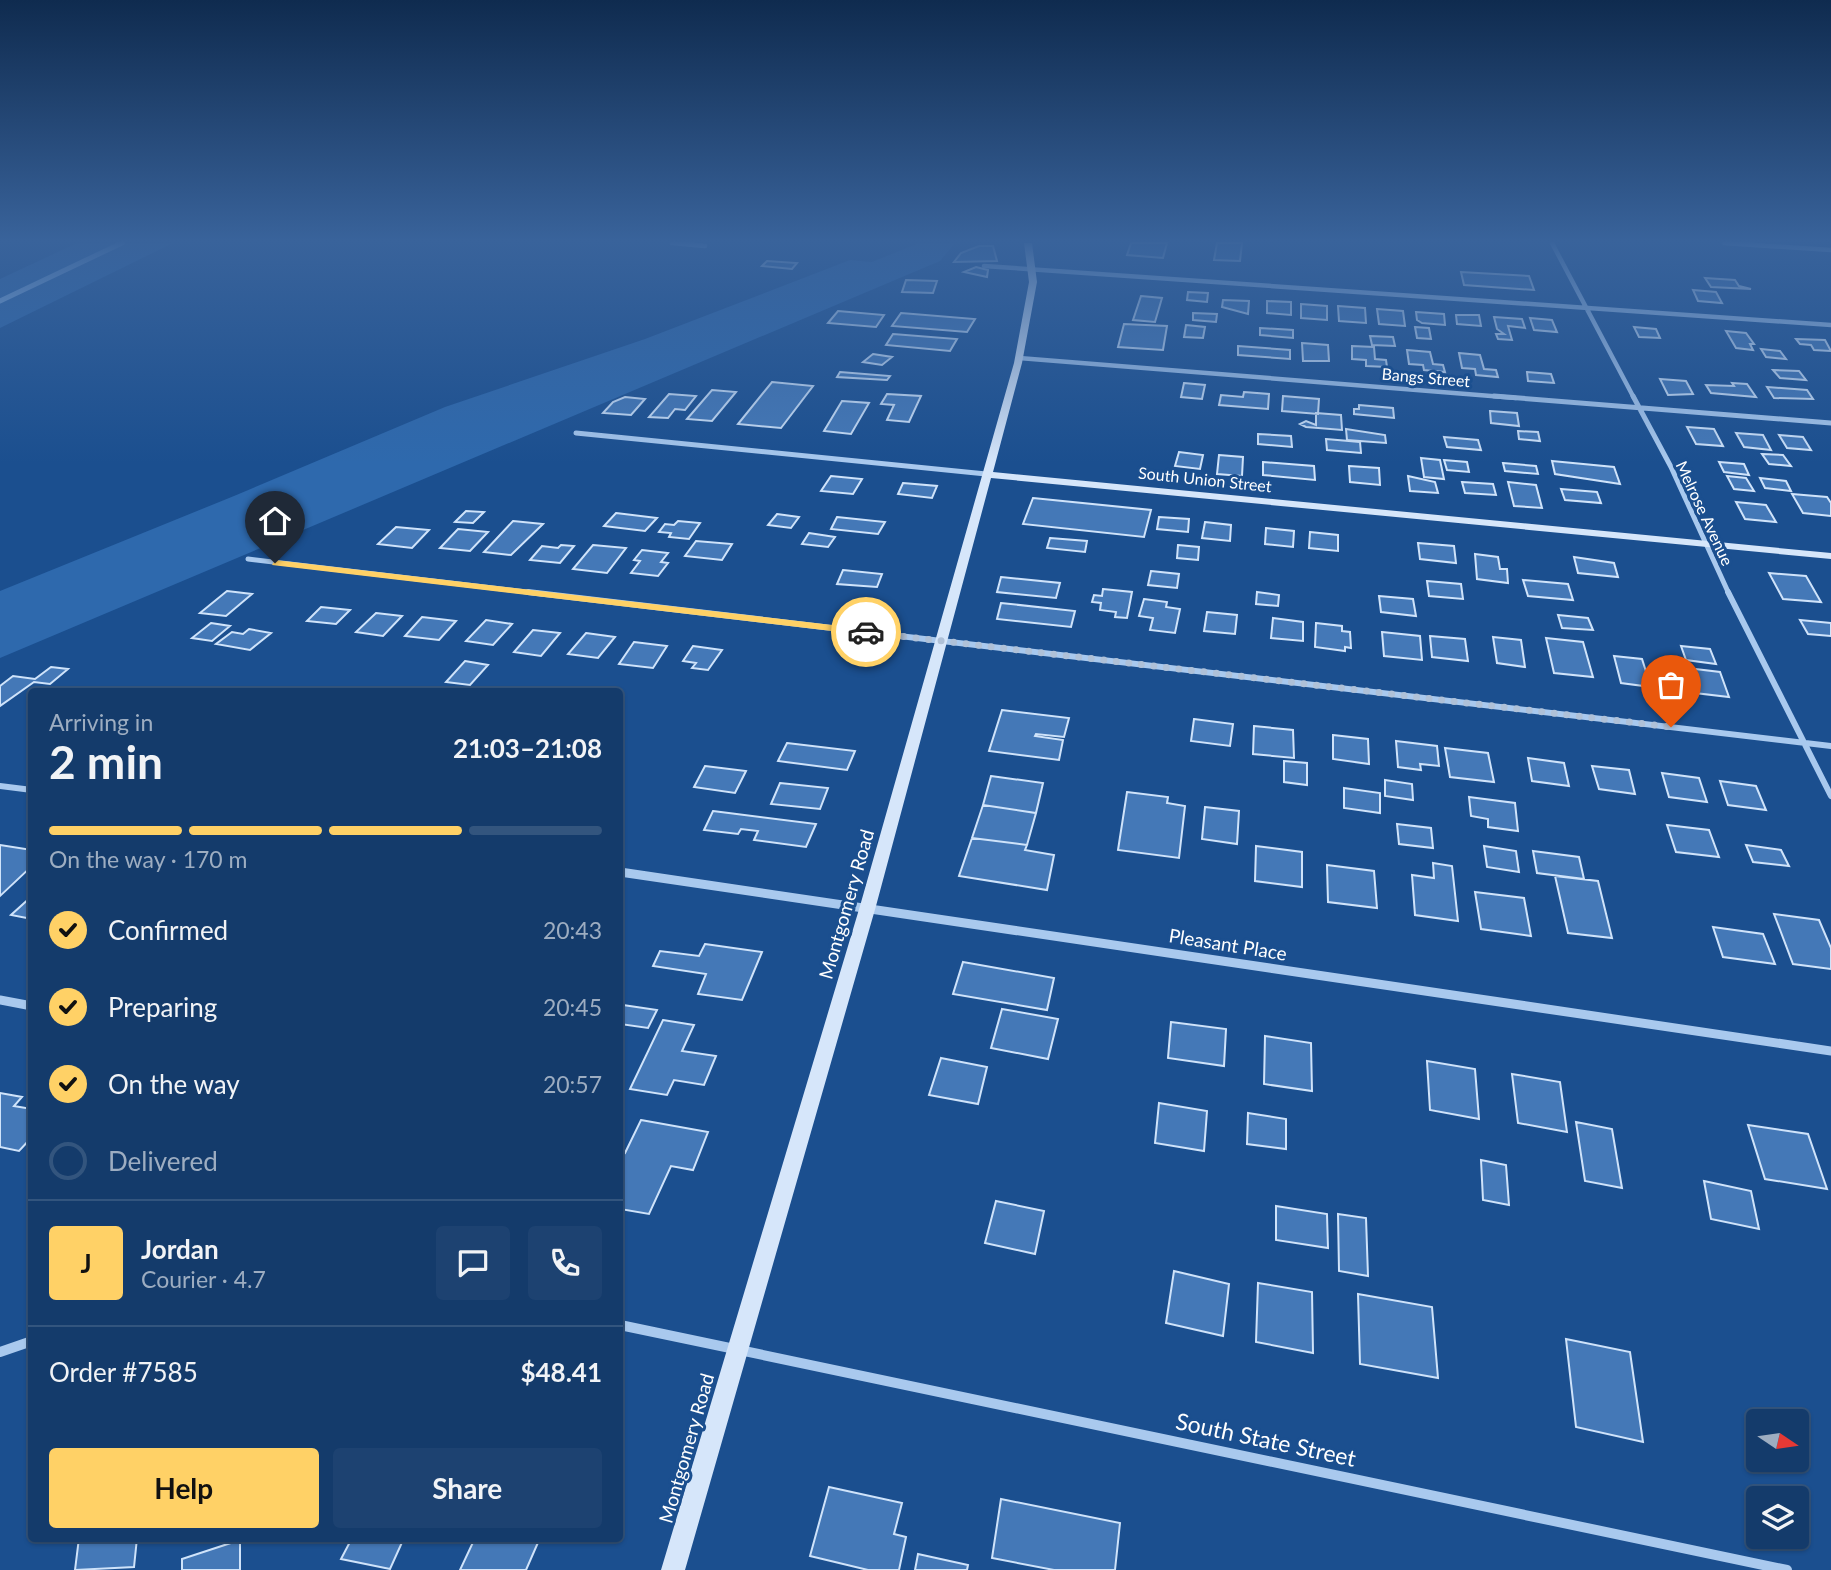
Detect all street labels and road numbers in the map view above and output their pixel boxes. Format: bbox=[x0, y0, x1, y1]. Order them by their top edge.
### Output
street label: Bangs Street bbox=[1381, 364, 1471, 390]
street label: Melrose Avenue bbox=[1672, 458, 1738, 568]
street label: South Union Street bbox=[1137, 463, 1273, 495]
street label: Montgomery Road bbox=[814, 826, 878, 982]
street label: Pleasant Place bbox=[1167, 923, 1289, 965]
street label: Montgomery Road bbox=[654, 1370, 718, 1526]
street label: South State Street bbox=[1173, 1406, 1359, 1472]

